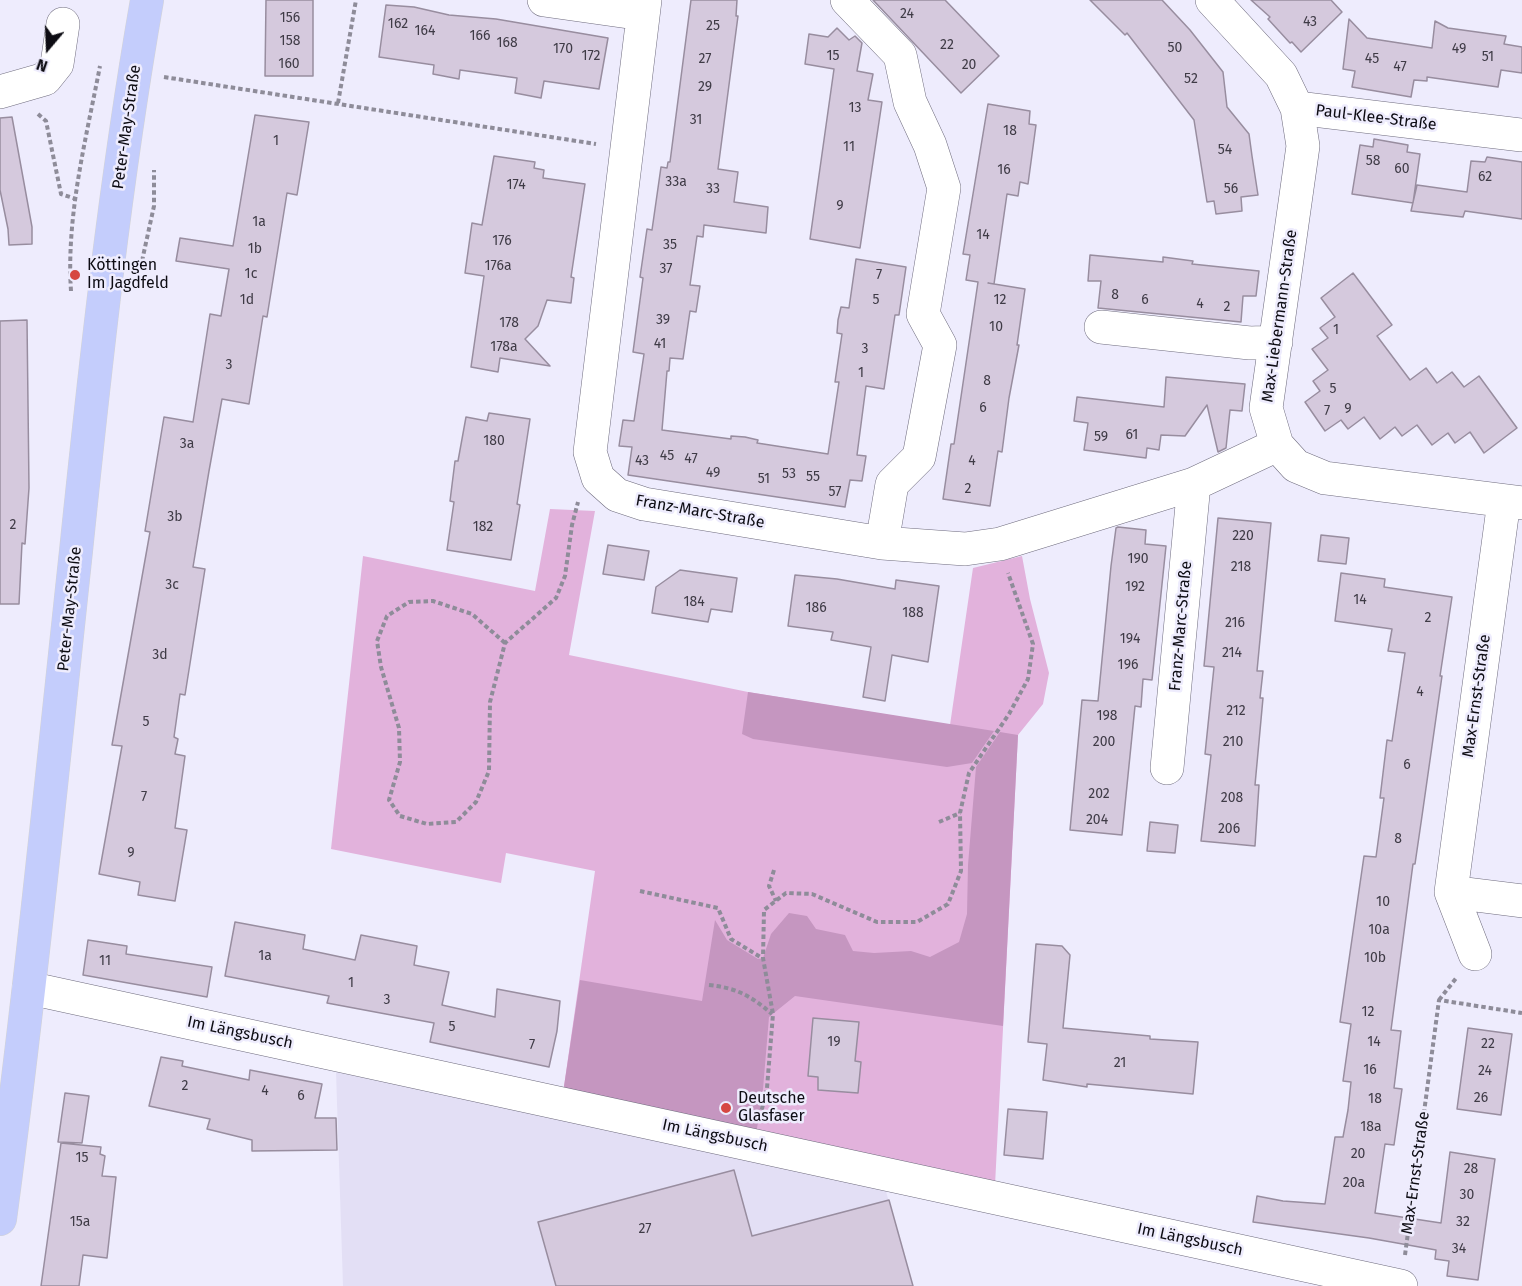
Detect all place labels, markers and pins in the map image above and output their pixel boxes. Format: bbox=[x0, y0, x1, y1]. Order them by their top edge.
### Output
place label: Köttingen Im Jagdfeld bbox=[87, 256, 169, 294]
marker: Köttingen Im Jagdfeld bbox=[68, 268, 82, 282]
place label: Deutsche Glasfaser bbox=[738, 1089, 805, 1127]
marker: Deutsche Glasfaser bbox=[719, 1101, 733, 1115]

